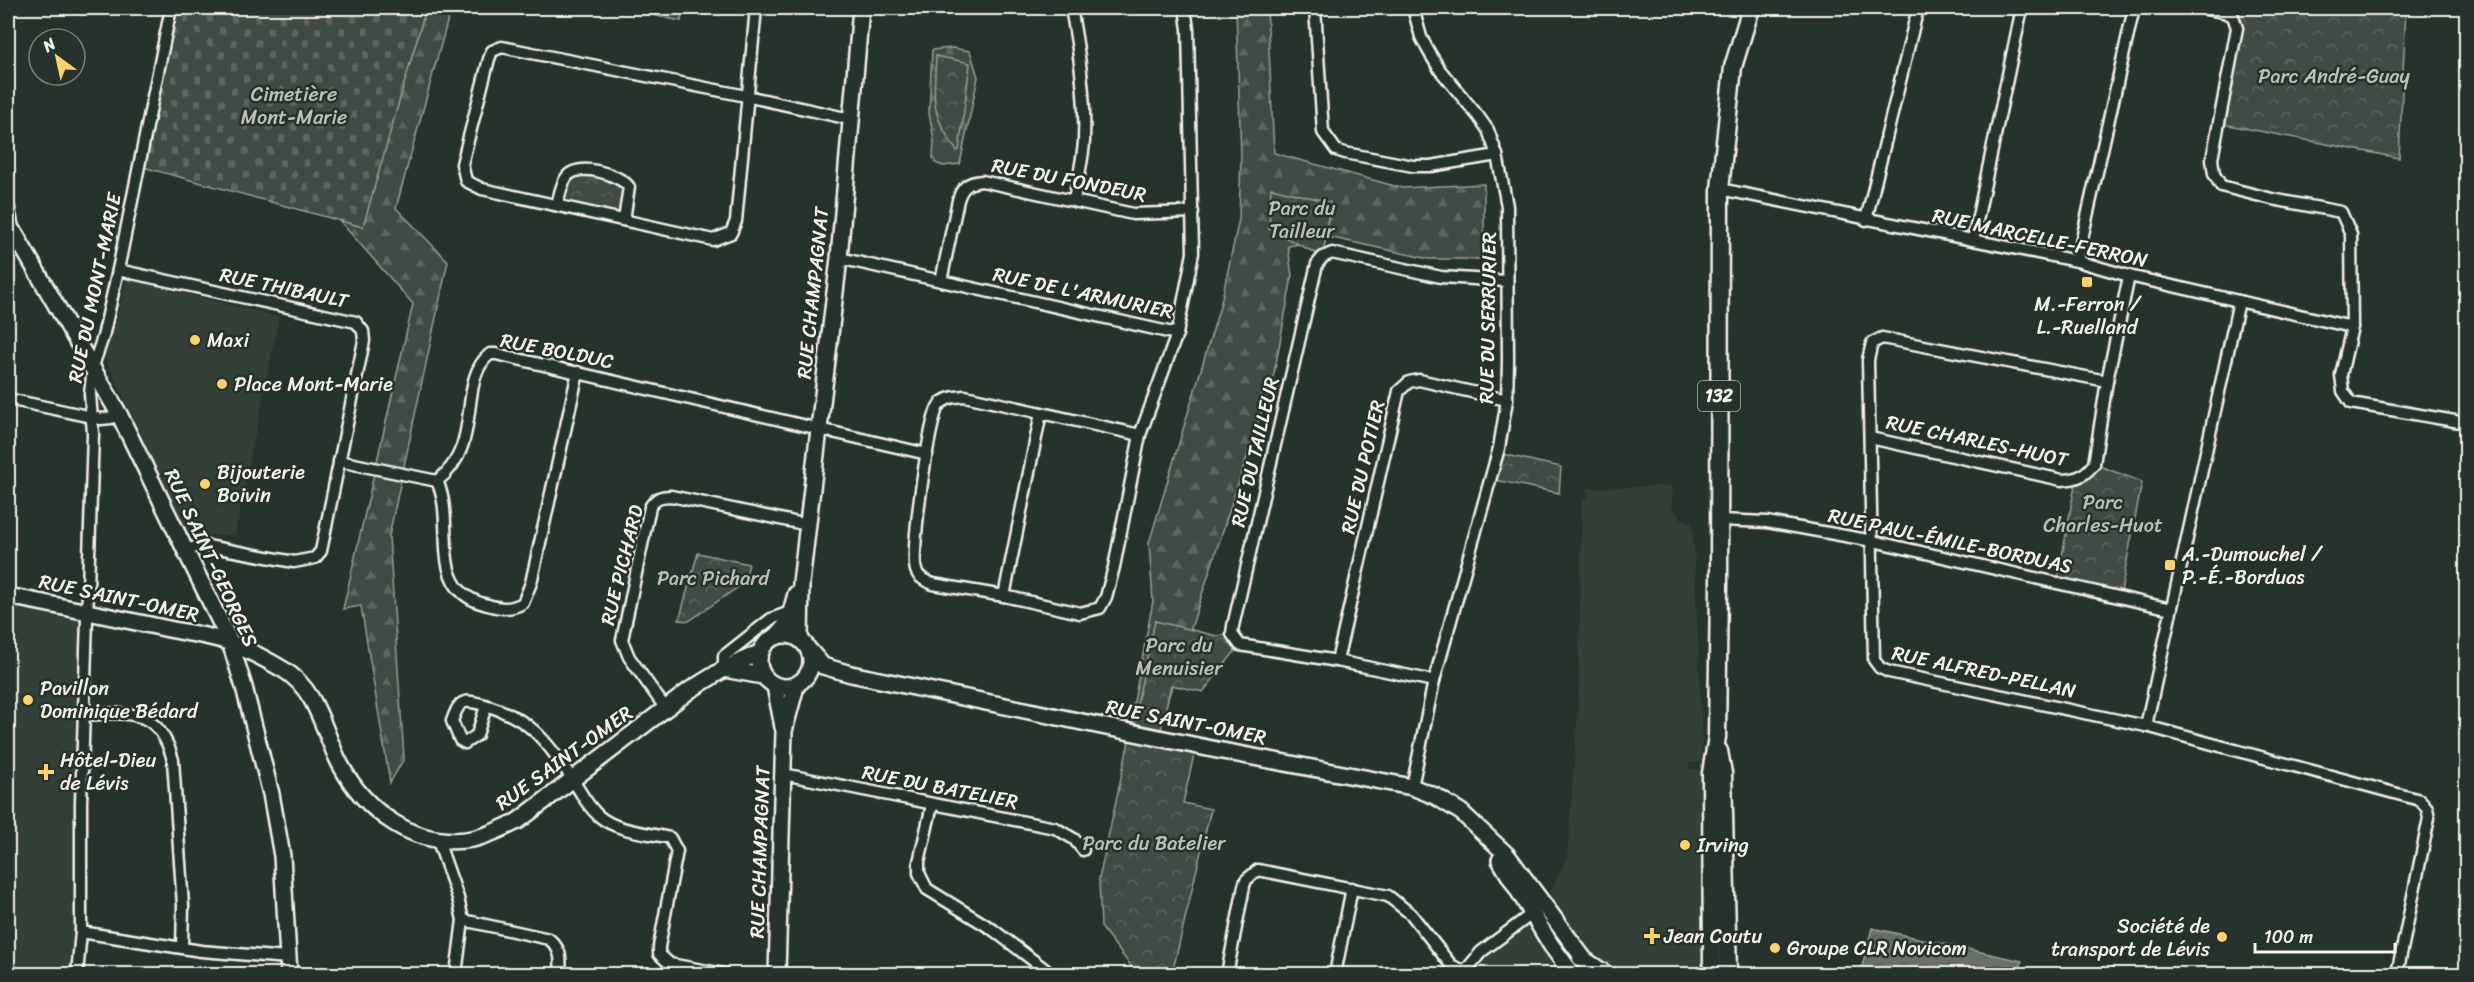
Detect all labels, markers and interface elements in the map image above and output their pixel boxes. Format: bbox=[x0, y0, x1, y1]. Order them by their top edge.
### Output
north arrow bbox=[27, 27, 87, 87]
text: N bbox=[36, 29, 62, 61]
park label: Parc André-Guay bbox=[2258, 59, 2410, 94]
park label: Cimetière Mont-Marie bbox=[241, 77, 347, 135]
street label: RUE DU FONDEUR bbox=[989, 148, 1149, 212]
street label: RUE DU MONT-MARIE bbox=[58, 188, 133, 386]
park label: Parc du Tailleur bbox=[1269, 191, 1336, 249]
street label: RUE MARCELLE-FERRON bbox=[1929, 198, 2151, 278]
street label: RUE CHAMPAGNAT bbox=[787, 204, 840, 381]
street label: RUE DU SERRURIER bbox=[1469, 232, 1507, 404]
street label: RUE THIBAULT bbox=[216, 257, 353, 319]
street label: RUE DE L'ARMURIER bbox=[990, 257, 1176, 329]
marker: M.-Ferron / L.-Ruelland bbox=[2080, 275, 2094, 289]
place label: M.-Ferron / L.-Ruelland bbox=[2034, 287, 2142, 345]
place label: Maxi bbox=[207, 323, 251, 358]
street label: RUE BOLDUC bbox=[498, 323, 617, 379]
marker: Maxi bbox=[188, 333, 202, 347]
place label: Place Mont-Marie bbox=[234, 367, 393, 402]
street label: RUE DU TAILLEUR bbox=[1221, 373, 1289, 531]
marker: Place Mont-Marie bbox=[215, 377, 229, 391]
road number: 132 bbox=[1698, 381, 1740, 411]
street label: RUE DU POTIER bbox=[1331, 397, 1395, 537]
street label: RUE CHARLES-HUOT bbox=[1883, 405, 2072, 478]
place label: Bijouterie Boivin bbox=[217, 455, 305, 513]
street label: RUE SAINT-GEORGES bbox=[154, 463, 268, 654]
marker: Bijouterie Boivin bbox=[198, 477, 212, 491]
park label: Parc Charles-Huot bbox=[2043, 485, 2163, 543]
street label: RUE PAUL-ÉMILE-BORDUAS bbox=[1825, 498, 2075, 584]
street label: RUE PICHARD bbox=[590, 501, 654, 629]
place label: A.-Dumouchel / P.-É.-Borduas bbox=[2181, 537, 2323, 595]
marker: A.-Dumouchel / P.-É.-Borduas bbox=[2163, 558, 2177, 572]
park label: Parc Pichard bbox=[657, 561, 770, 596]
street label: RUE SAINT-OMER bbox=[36, 564, 202, 632]
park label: Parc du Menuisier bbox=[1136, 628, 1223, 686]
street label: RUE ALFRED-PELLAN bbox=[1889, 635, 2079, 709]
place label: Pavillon Dominique Bédard bbox=[40, 671, 199, 729]
street label: RUE SAINT-OMER bbox=[1103, 689, 1269, 755]
marker: Pavillon Dominique Bédard bbox=[21, 693, 35, 707]
street label: RUE SAINT-OMER bbox=[488, 696, 640, 820]
place label: Hôtel-Dieu de Lévis bbox=[60, 743, 156, 801]
street label: RUE DU BATELIER bbox=[859, 755, 1021, 819]
marker: Hôtel-Dieu de Lévis bbox=[37, 763, 55, 781]
street label: RUE CHAMPAGNAT bbox=[740, 764, 781, 939]
park label: Parc du Batelier bbox=[1083, 826, 1226, 861]
place label: Irving bbox=[1696, 828, 1749, 863]
marker: Irving bbox=[1678, 838, 1692, 852]
place label: Société de transport de Lévis bbox=[2051, 909, 2211, 967]
scale bar bbox=[2255, 916, 2394, 954]
place label: Jean Coutu bbox=[1663, 919, 1763, 954]
text: 100 m bbox=[2264, 921, 2313, 953]
marker: Jean Coutu bbox=[1645, 929, 1659, 943]
marker: Société de transport de Lévis bbox=[2215, 930, 2229, 944]
place label: Groupe CLR Novicom bbox=[1787, 931, 1967, 966]
marker: Groupe CLR Novicom bbox=[1768, 941, 1782, 955]

